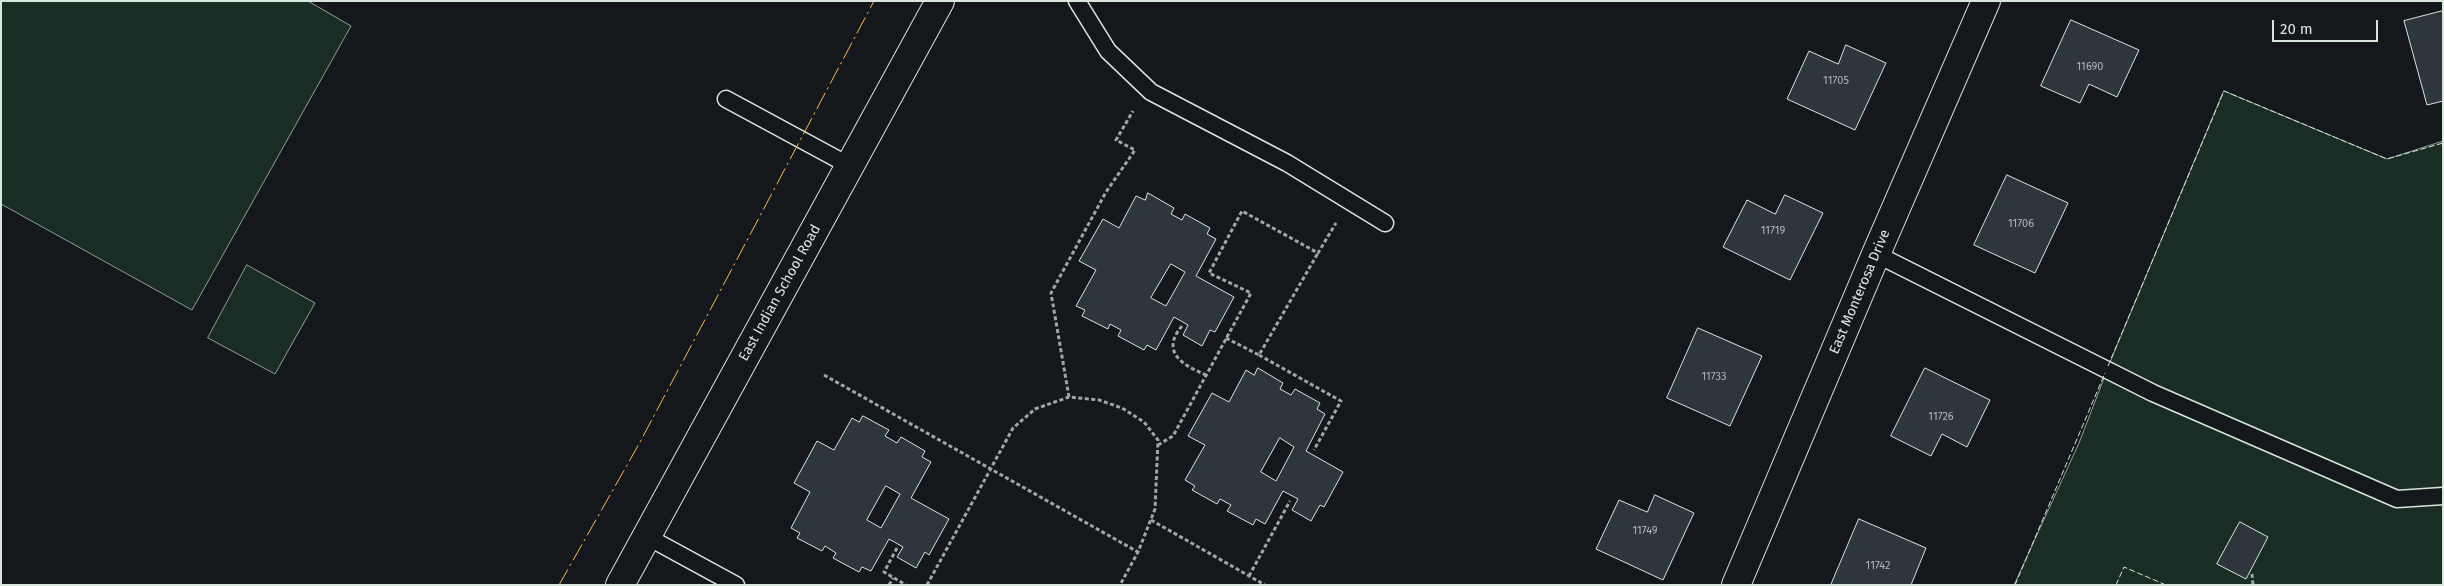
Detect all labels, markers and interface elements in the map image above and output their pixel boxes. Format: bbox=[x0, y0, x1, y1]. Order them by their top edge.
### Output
scale bar bbox=[2274, 10, 2380, 42]
text: 20 m bbox=[2280, 20, 2313, 38]
house number: 11690 bbox=[2077, 60, 2103, 74]
house number: 11705 bbox=[1823, 74, 1849, 88]
house number: 11706 bbox=[2008, 217, 2034, 231]
street label: East Indian School Road bbox=[736, 222, 824, 364]
house number: 11719 bbox=[1761, 224, 1785, 238]
street label: East Monterosa Drive bbox=[1826, 227, 1894, 357]
house number: 11733 bbox=[1701, 370, 1727, 384]
house number: 11726 bbox=[1928, 410, 1954, 424]
house number: 11749 bbox=[1632, 524, 1658, 538]
house number: 11742 bbox=[1866, 559, 1890, 573]

